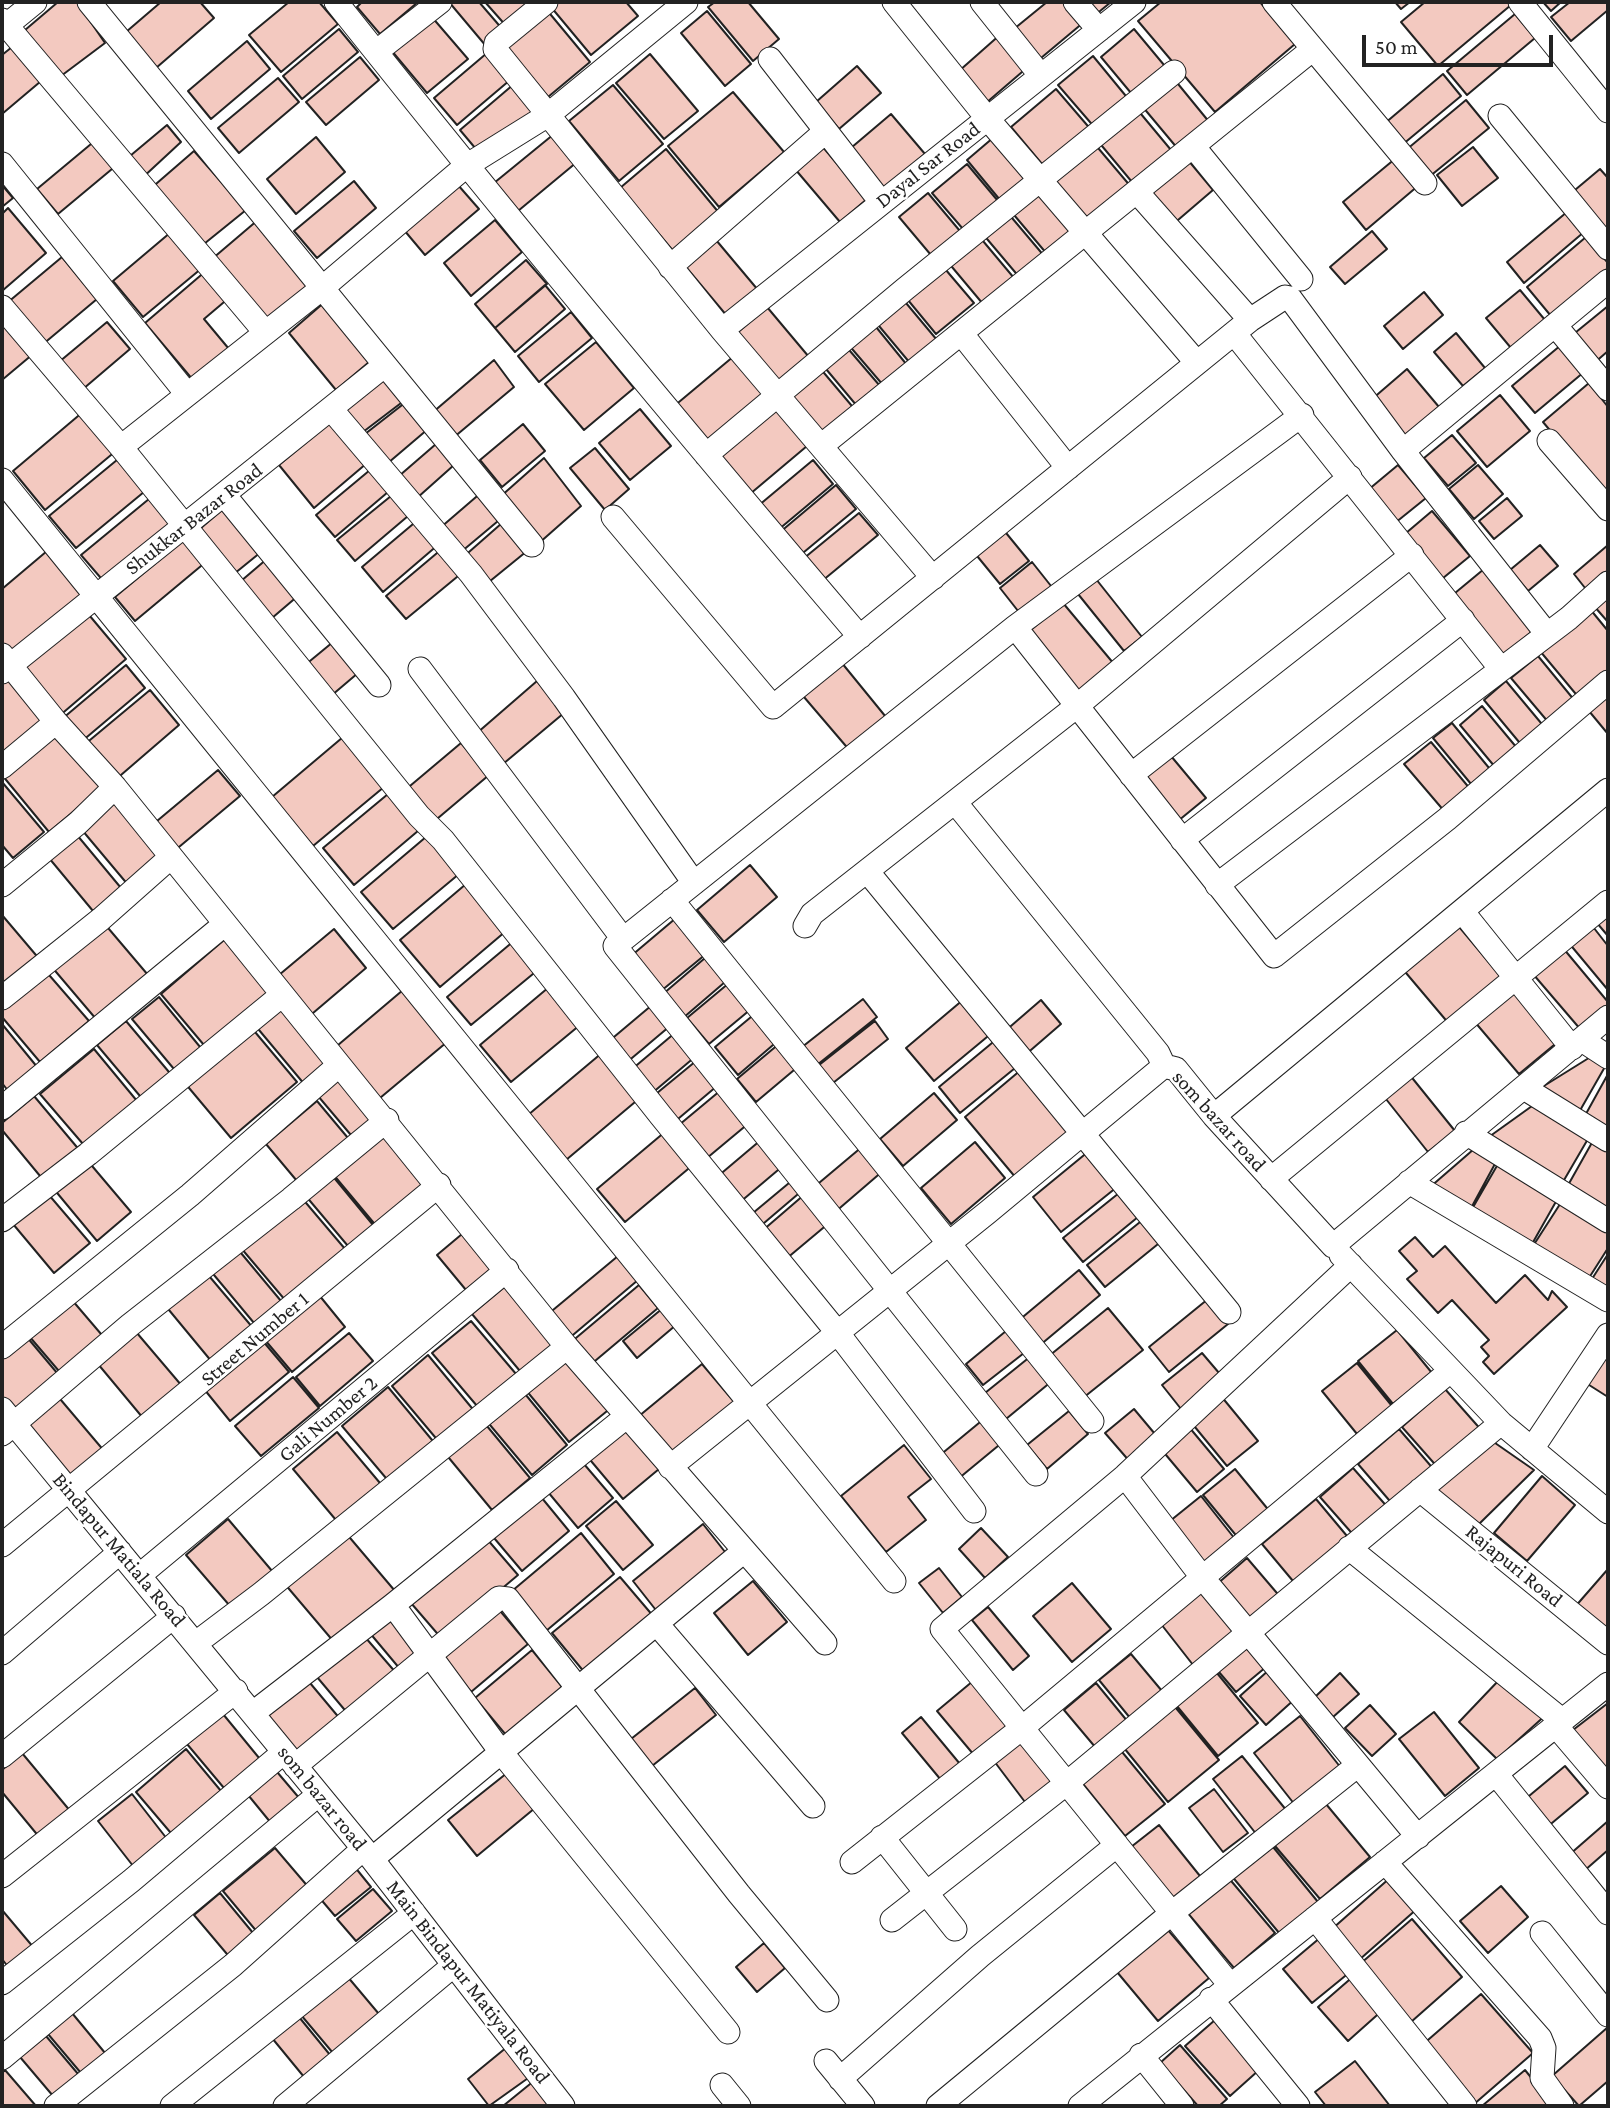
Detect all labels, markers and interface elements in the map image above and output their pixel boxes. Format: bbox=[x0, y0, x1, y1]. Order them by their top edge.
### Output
scale bar bbox=[1365, 21, 1556, 65]
text: 50 m bbox=[1375, 35, 1418, 59]
street label: Dayal Sar Road bbox=[871, 116, 985, 214]
street label: Shukkar Bazar Road bbox=[120, 458, 268, 580]
street label: som bazar road bbox=[1167, 1065, 1271, 1177]
street label: Street Number 1 bbox=[196, 1286, 314, 1392]
street label: Gali Number 2 bbox=[273, 1370, 383, 1468]
street label: Bindapur Matiala Road bbox=[47, 1468, 191, 1632]
street label: Rajapuri Road bbox=[1460, 1519, 1568, 1613]
street label: som bazar road bbox=[272, 1740, 372, 1856]
street label: Main Bindapur Matiyala Road bbox=[381, 1875, 555, 2089]

